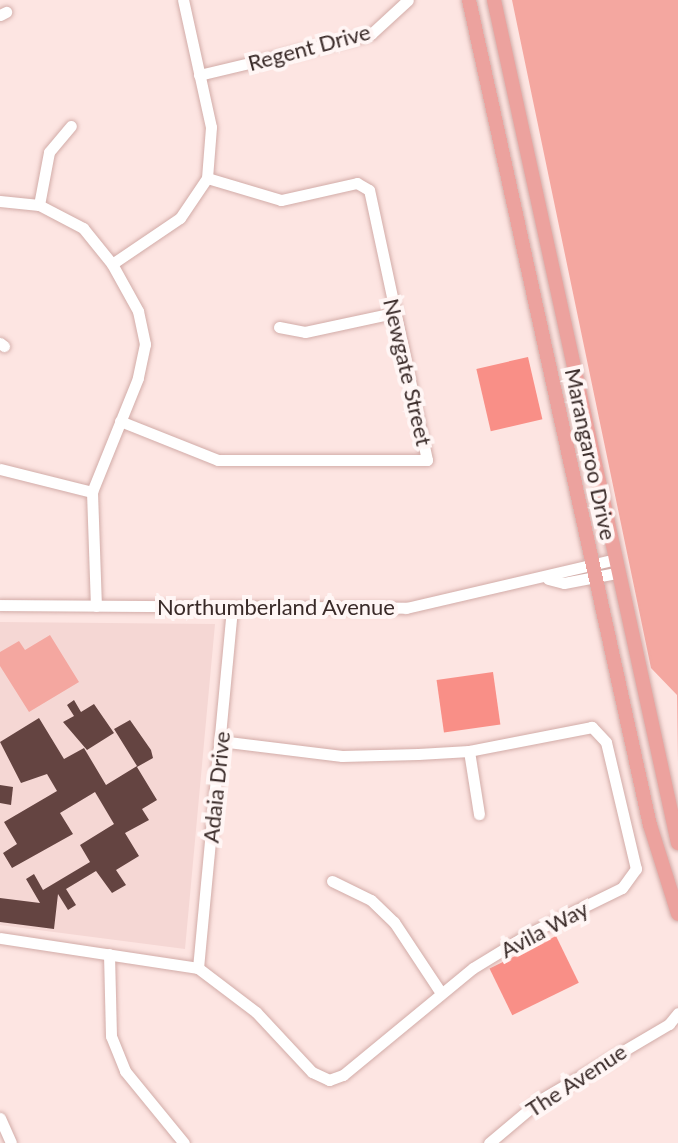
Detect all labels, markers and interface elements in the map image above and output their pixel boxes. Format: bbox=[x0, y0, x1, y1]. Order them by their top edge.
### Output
street label: Regent Drive bbox=[245, 18, 373, 76]
street label: Newgate Street bbox=[378, 296, 438, 448]
street label: Marangaroo Drive bbox=[560, 366, 622, 542]
street label: Northumberland Avenue bbox=[157, 594, 395, 620]
street label: Adaia Drive bbox=[197, 730, 235, 844]
street label: Avila Way bbox=[495, 895, 593, 963]
street label: The Avenue bbox=[521, 1038, 631, 1122]

